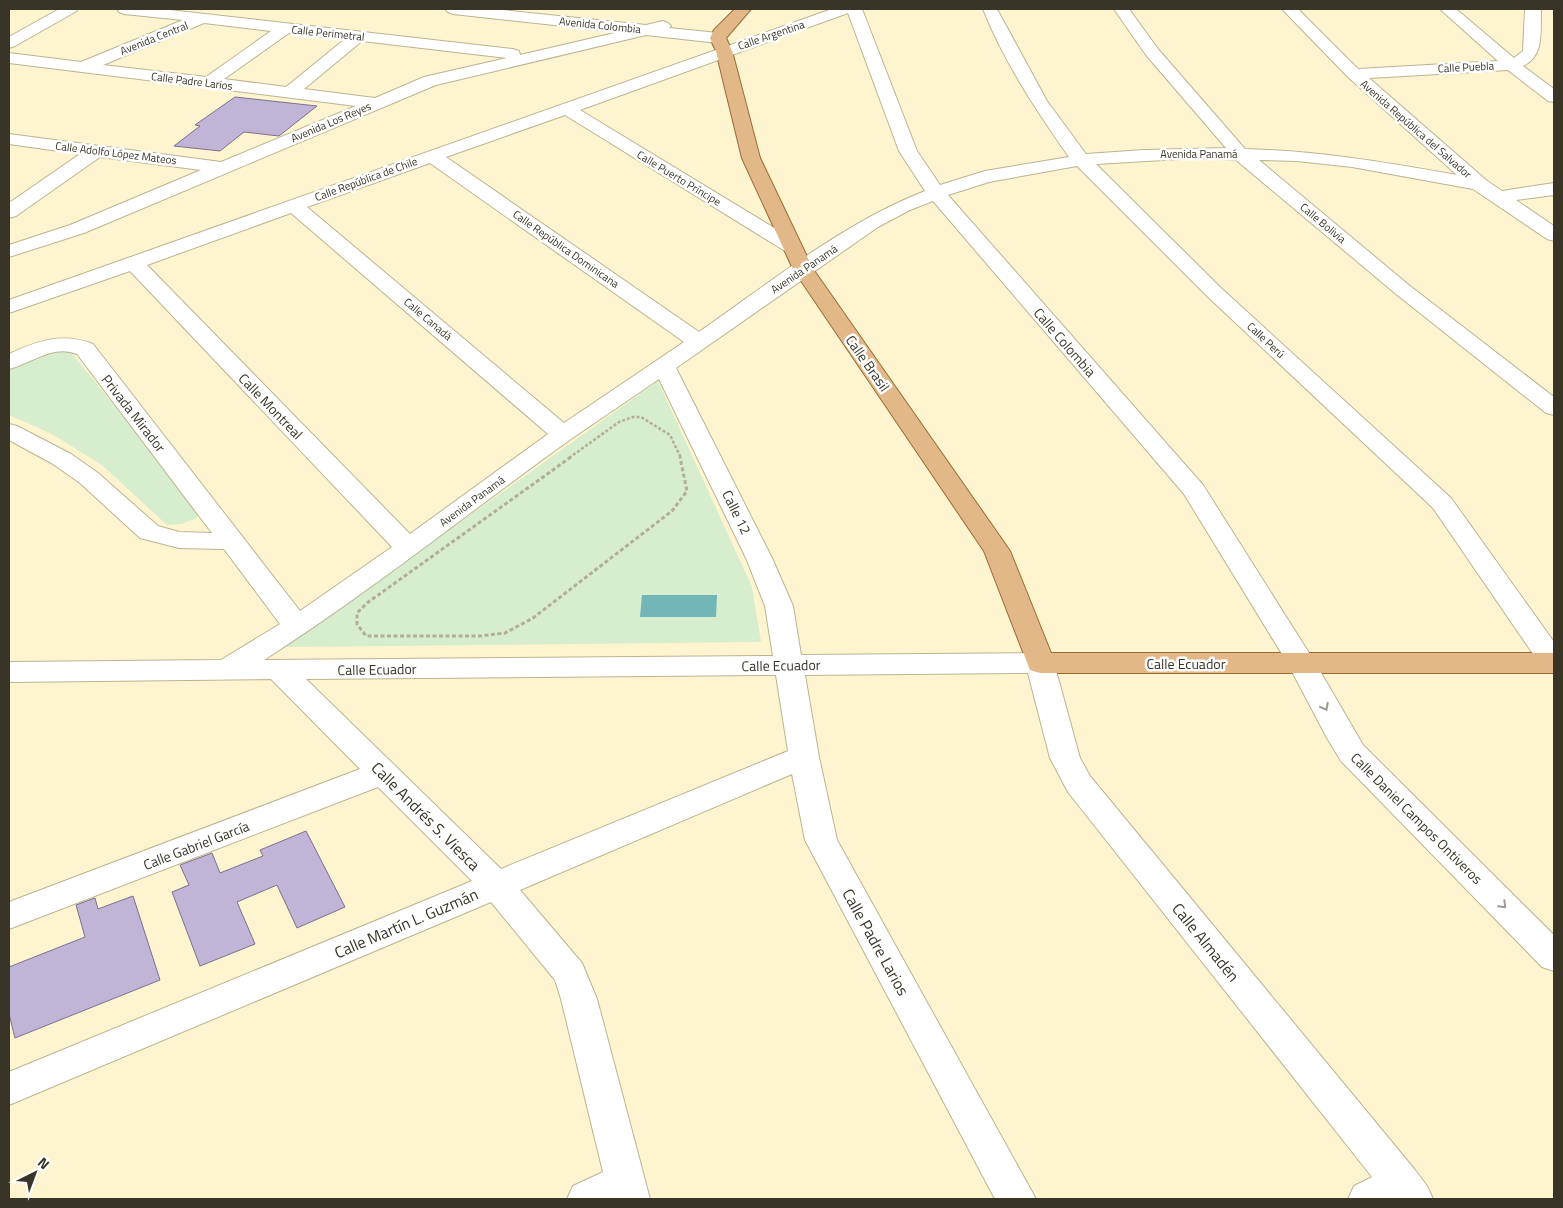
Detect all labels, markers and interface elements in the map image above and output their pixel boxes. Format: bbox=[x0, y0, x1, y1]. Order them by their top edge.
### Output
street label: Avenida Colombia bbox=[558, 13, 642, 37]
street label: Calle Argentina bbox=[735, 16, 807, 54]
street label: Avenida Central bbox=[118, 17, 190, 59]
street label: Calle Perimetral bbox=[291, 21, 365, 45]
street label: Calle Puebla bbox=[1437, 58, 1495, 76]
street label: Calle Padre Larios bbox=[150, 68, 234, 94]
street label: Avenida República del Salvador bbox=[1357, 76, 1475, 182]
street label: Avenida Los Reyes bbox=[288, 98, 374, 146]
street label: Calle Adolfo López Mateos bbox=[55, 138, 177, 168]
street label: Avenida Panamá bbox=[1160, 146, 1238, 162]
street label: Calle Puerto Príncipe bbox=[634, 147, 724, 210]
street label: Calle República de Chile bbox=[312, 153, 420, 205]
street label: Calle Bolivia bbox=[1297, 199, 1350, 247]
street label: Calle República Dominicana bbox=[510, 206, 623, 292]
street label: Avenida Panamá bbox=[767, 240, 841, 297]
street label: Calle Canadá bbox=[400, 294, 456, 344]
street label: Calle Colombia bbox=[1029, 303, 1101, 381]
street label: Calle Perú bbox=[1244, 318, 1288, 362]
street label: Calle Brasil bbox=[841, 331, 895, 395]
street label: Calle Montreal bbox=[234, 368, 308, 444]
street label: Privada Mirador bbox=[97, 370, 171, 456]
street label: Avenida Panamá bbox=[436, 472, 508, 530]
street label: Calle 12 bbox=[717, 486, 757, 538]
street label: Calle Ecuador bbox=[1146, 653, 1226, 674]
street label: Calle Ecuador bbox=[741, 654, 821, 676]
street label: Calle Ecuador bbox=[337, 658, 417, 680]
one-way arrow bbox=[1319, 701, 1329, 710]
street label: Calle Daniel Campos Ontiveros bbox=[1346, 747, 1488, 889]
street label: Calle Andrés S. Viesca bbox=[366, 756, 486, 876]
street label: Calle Gabriel García bbox=[140, 815, 252, 875]
street label: Calle Martín L. Guzmán bbox=[330, 882, 482, 964]
street label: Calle Padre Larios bbox=[837, 884, 915, 1000]
street label: Calle Almadén bbox=[1167, 897, 1245, 987]
one-way arrow bbox=[1497, 899, 1506, 908]
north arrow bbox=[10, 1148, 60, 1198]
text: N bbox=[33, 1152, 55, 1174]

